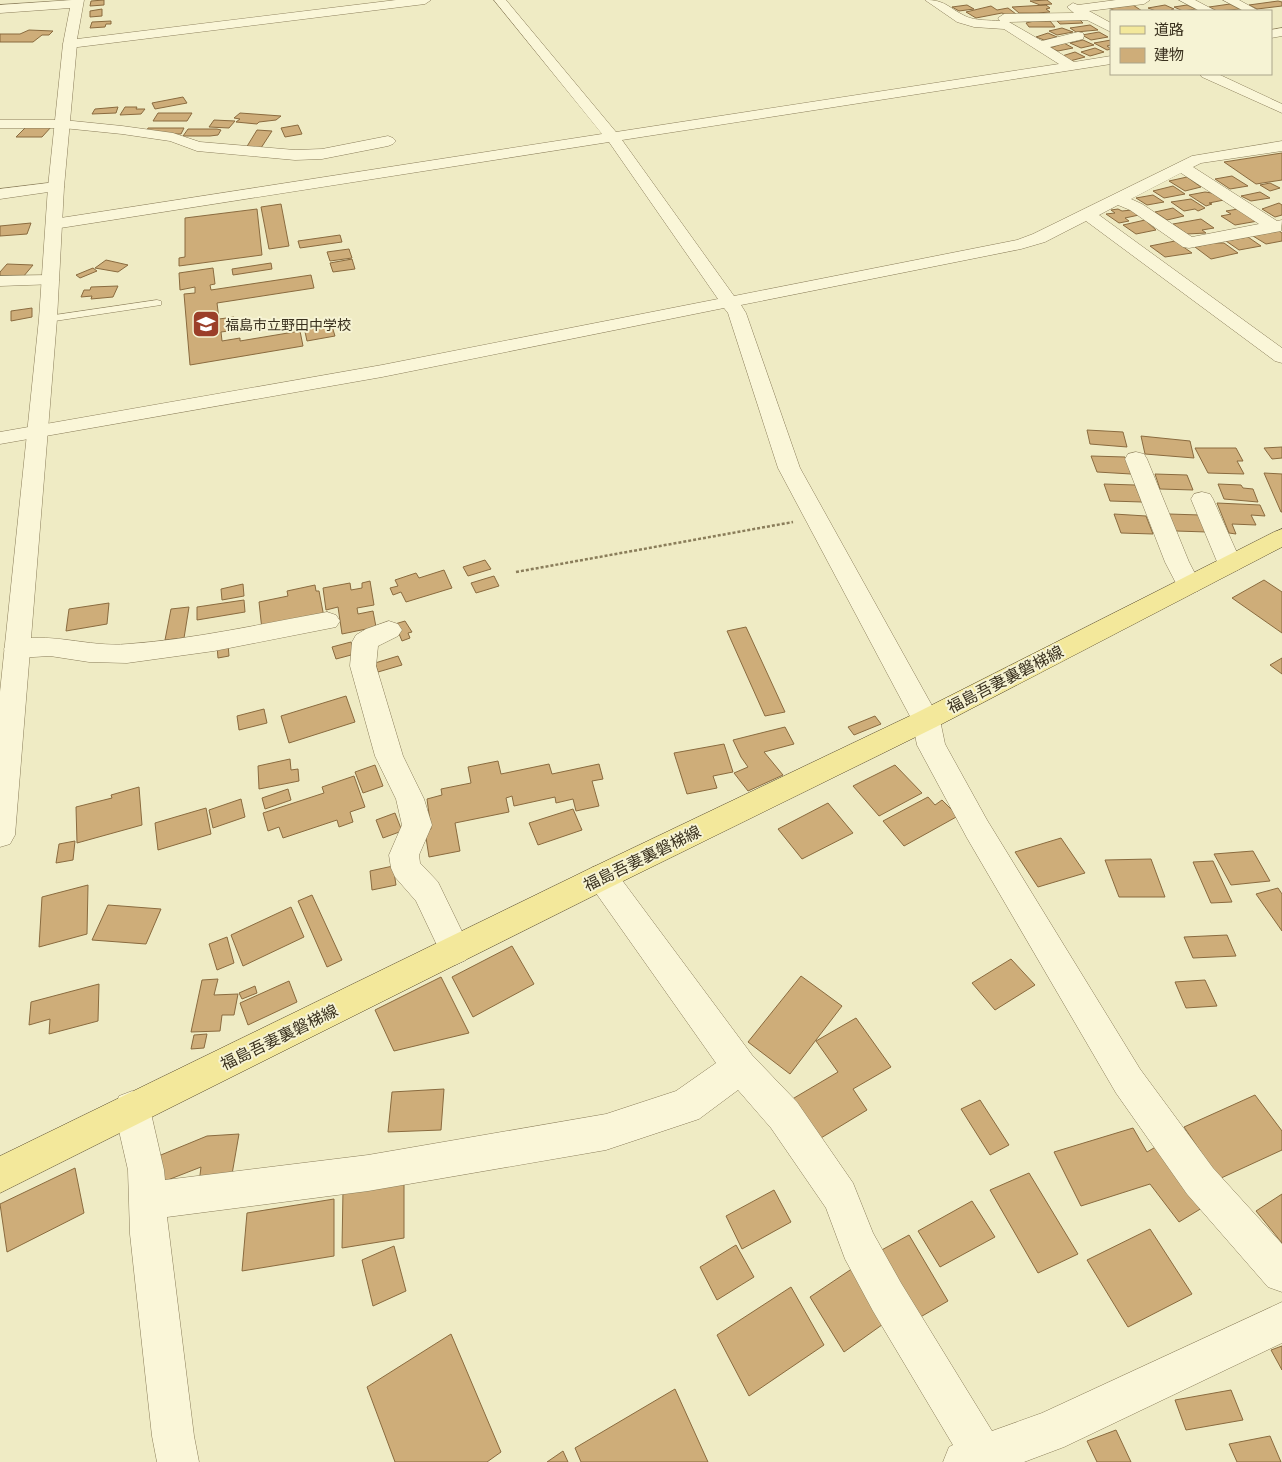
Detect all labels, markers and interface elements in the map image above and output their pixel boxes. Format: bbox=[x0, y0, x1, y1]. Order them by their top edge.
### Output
legend bbox=[1110, 10, 1272, 75]
text: 道路 bbox=[1154, 19, 1184, 39]
text: 建物 bbox=[1154, 44, 1184, 64]
school or university icon: 福島市立野田中学校 bbox=[191, 309, 221, 339]
place label: 福島市立野田中学校 bbox=[225, 315, 351, 334]
street label: 福島吾妻裏磐梯線 bbox=[943, 640, 1067, 718]
street label: 福島吾妻裏磐梯線 bbox=[580, 820, 704, 896]
street label: 福島吾妻裏磐梯線 bbox=[217, 999, 341, 1075]

